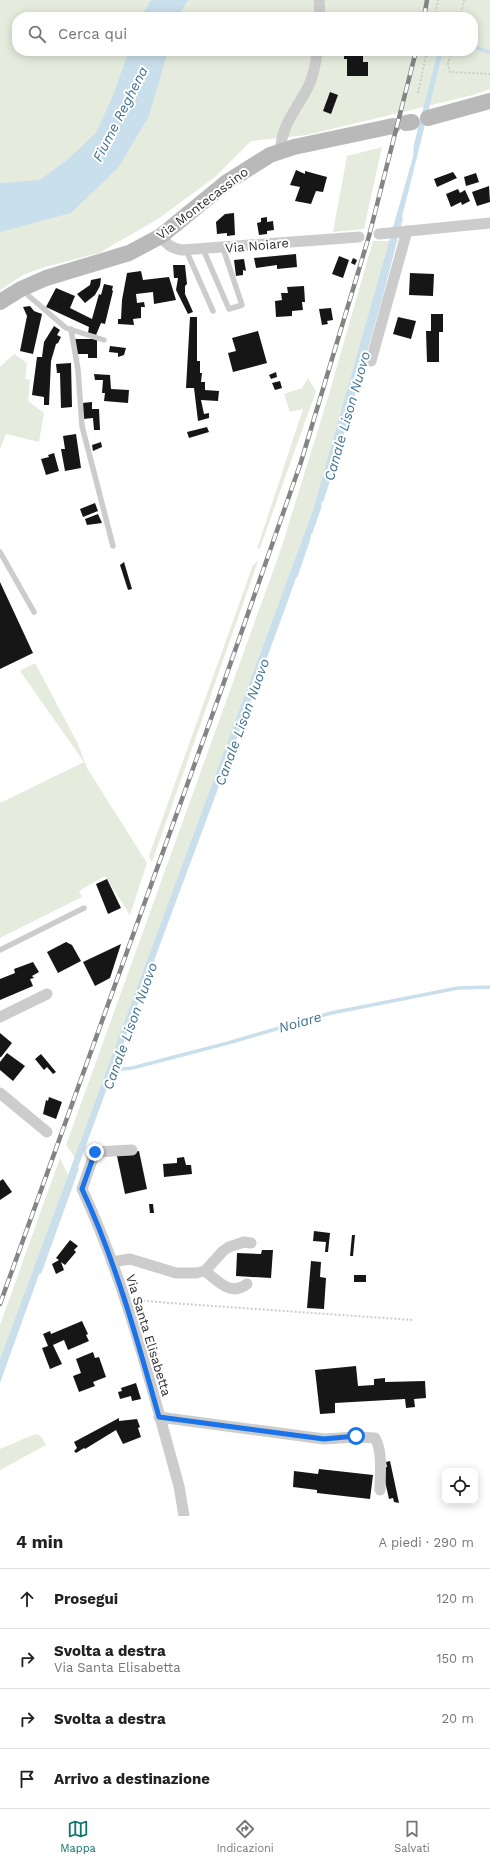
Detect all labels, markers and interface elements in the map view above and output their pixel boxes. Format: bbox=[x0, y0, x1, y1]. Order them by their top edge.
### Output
search box bbox=[12, 12, 478, 56]
icon: search bbox=[26, 23, 48, 45]
text: Cerca qui bbox=[58, 25, 127, 43]
water label: Fiume Reghena bbox=[89, 64, 151, 164]
street label: Via Montecassino bbox=[154, 164, 251, 243]
street label: Via Noiare bbox=[224, 235, 290, 256]
water label: Canale Lison Nuovo bbox=[321, 349, 373, 483]
water label: Canale Lison Nuovo bbox=[212, 656, 272, 788]
water label: Canale Lison Nuovo bbox=[100, 960, 160, 1092]
water label: Noiare bbox=[277, 1008, 323, 1036]
route end bbox=[86, 1143, 104, 1161]
street label: Via Santa Elisabetta bbox=[123, 1272, 174, 1399]
route start bbox=[347, 1427, 365, 1445]
map controls bbox=[442, 1468, 478, 1504]
button: locate bbox=[442, 1468, 478, 1504]
text: 4 min bbox=[16, 1532, 63, 1552]
text: A piedi · 290 m bbox=[378, 1535, 474, 1550]
icon: ahead bbox=[16, 1588, 38, 1610]
text: Prosegui bbox=[54, 1590, 118, 1608]
text: 120 m bbox=[436, 1591, 474, 1606]
text: Svolta a destra bbox=[54, 1642, 166, 1660]
icon: right bbox=[16, 1648, 38, 1670]
text: 150 m bbox=[436, 1651, 474, 1666]
text: Via Santa Elisabetta bbox=[54, 1660, 181, 1675]
icon: right bbox=[16, 1708, 38, 1730]
text: Svolta a destra bbox=[54, 1710, 166, 1728]
text: 20 m bbox=[442, 1711, 474, 1726]
icon: arrive bbox=[16, 1768, 38, 1790]
text: Arrivo a destinazione bbox=[54, 1770, 210, 1788]
tab: Mappa bbox=[60, 1818, 96, 1855]
tab: Indicazioni bbox=[216, 1818, 274, 1855]
tab: Salvati bbox=[394, 1818, 430, 1855]

